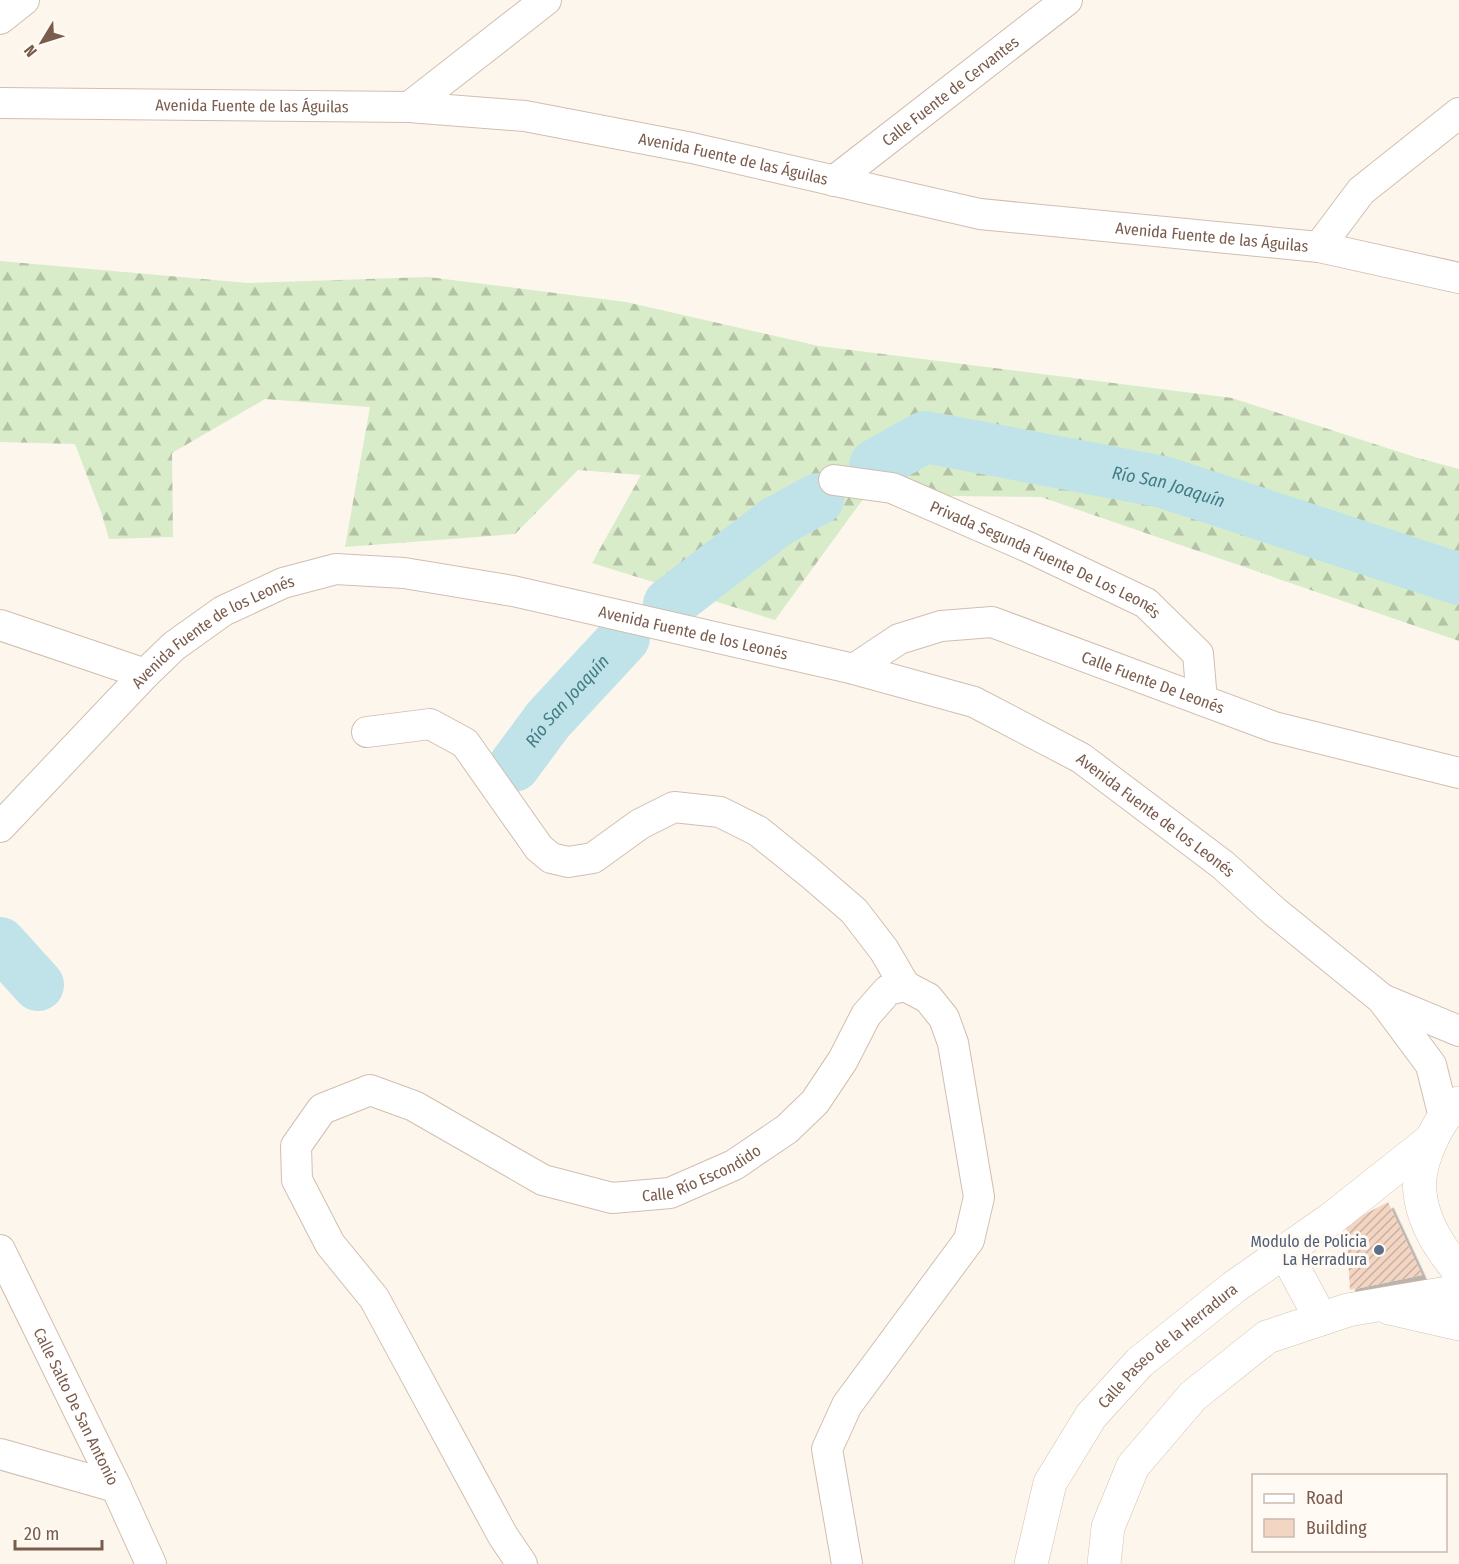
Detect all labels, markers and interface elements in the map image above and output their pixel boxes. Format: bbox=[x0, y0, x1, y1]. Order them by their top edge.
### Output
north arrow bbox=[12, 12, 72, 72]
street label: Calle Fuente de Cervantes bbox=[878, 32, 1022, 150]
text: N bbox=[20, 41, 41, 61]
street label: Avenida Fuente de las Águilas bbox=[155, 95, 349, 116]
street label: Avenida Fuente de las Águilas bbox=[637, 128, 830, 188]
street label: Avenida Fuente de las Águilas bbox=[1115, 218, 1309, 255]
water label: Río San Joaquín bbox=[1110, 462, 1228, 513]
street label: Privada Segunda Fuente De Los Leonés bbox=[927, 496, 1165, 622]
street label: Avenida Fuente de los Leonés bbox=[127, 571, 296, 692]
street label: Avenida Fuente de los Leonés bbox=[597, 601, 790, 663]
street label: Calle Fuente De Leonés bbox=[1079, 647, 1227, 717]
water label: Río San Joaquín bbox=[521, 650, 614, 752]
street label: Avenida Fuente de los Leonés bbox=[1073, 749, 1239, 881]
street label: Calle Río Escondido bbox=[641, 1140, 764, 1205]
place label: Modulo de Policia La Herradura bbox=[1250, 1232, 1367, 1269]
marker: Modulo de Policia La Herradura bbox=[1372, 1243, 1386, 1257]
street label: Calle Paseo de la Herradura bbox=[1094, 1279, 1241, 1412]
street label: Calle Salto De San Antonio bbox=[30, 1324, 123, 1488]
legend bbox=[1252, 1474, 1447, 1552]
text: Road bbox=[1306, 1487, 1343, 1509]
scale bar bbox=[15, 1513, 102, 1551]
text: Building bbox=[1306, 1517, 1367, 1539]
text: 20 m bbox=[24, 1523, 59, 1545]

